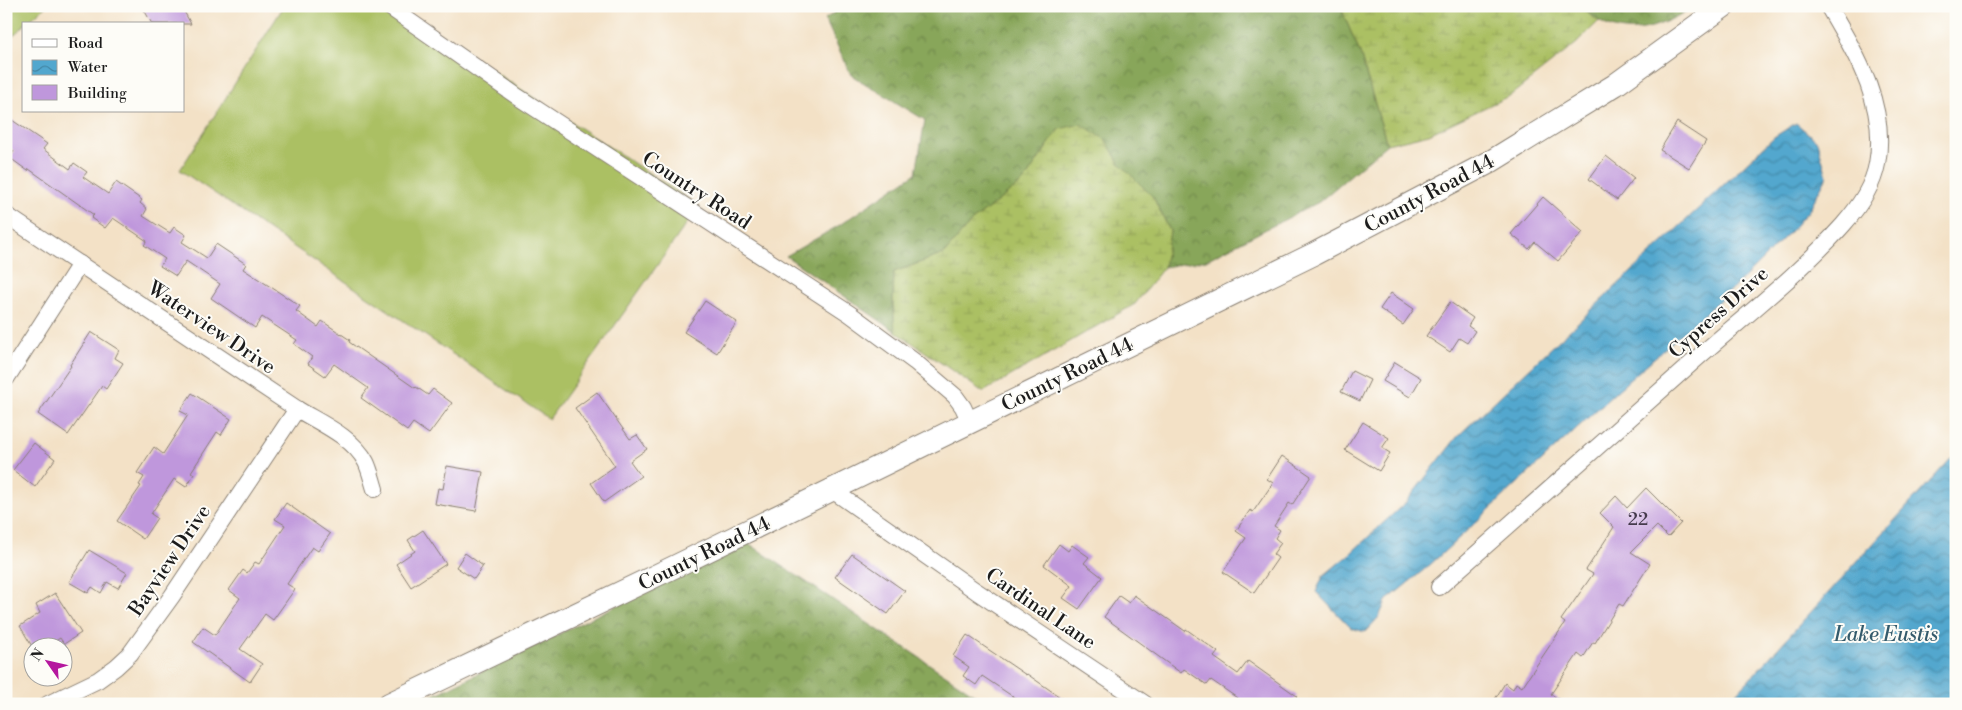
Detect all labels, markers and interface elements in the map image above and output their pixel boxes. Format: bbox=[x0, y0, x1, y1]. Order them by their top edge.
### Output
legend bbox=[22, 22, 185, 112]
text: Road bbox=[68, 34, 103, 53]
text: Water bbox=[67, 58, 108, 77]
text: Building bbox=[67, 84, 127, 103]
street label: Country Road bbox=[637, 147, 756, 236]
street label: County Road 44 bbox=[1360, 149, 1499, 239]
street label: Cypress Drive bbox=[1664, 262, 1774, 364]
street label: Waterview Drive bbox=[142, 276, 280, 380]
street label: County Road 44 bbox=[997, 333, 1138, 418]
street label: Bayview Drive bbox=[123, 500, 217, 622]
house number: 22 bbox=[1628, 508, 1648, 531]
street label: County Road 44 bbox=[634, 512, 775, 597]
street label: Cardinal Lane bbox=[980, 563, 1100, 655]
water label: Lake Eustis bbox=[1833, 622, 1938, 648]
north arrow bbox=[22, 638, 72, 688]
text: N bbox=[27, 646, 49, 665]

